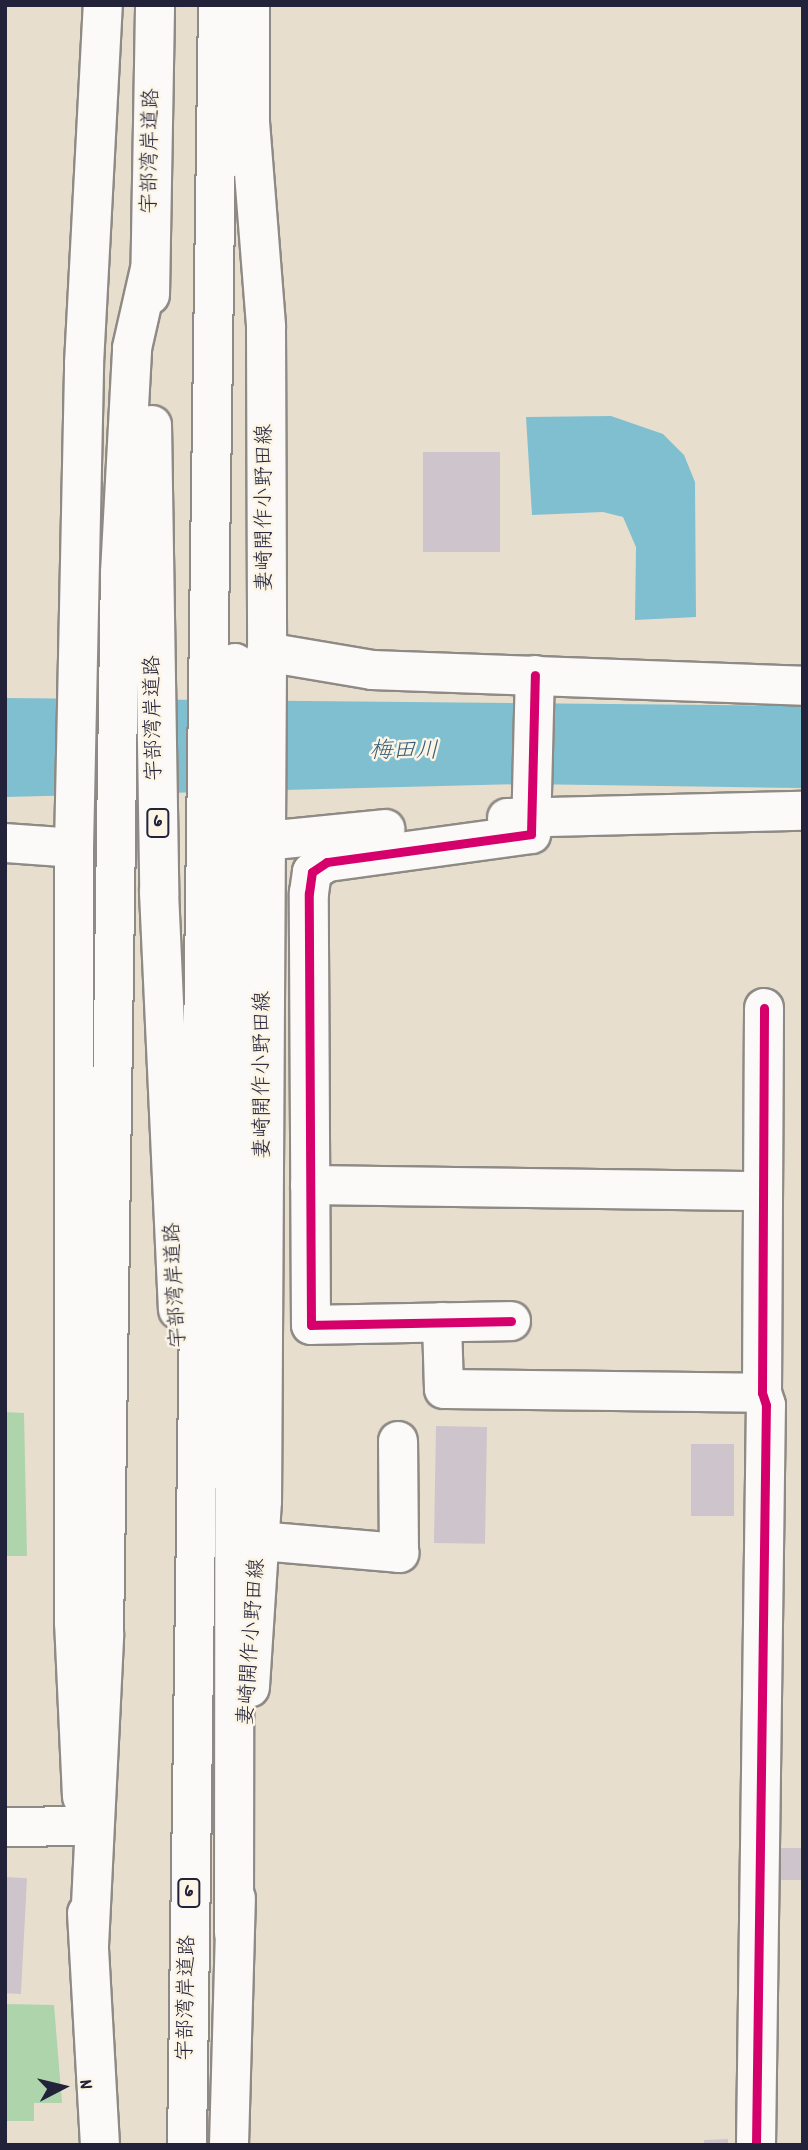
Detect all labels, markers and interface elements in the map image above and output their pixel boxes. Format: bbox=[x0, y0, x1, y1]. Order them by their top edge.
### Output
street label: 宇部湾岸道路 bbox=[138, 88, 166, 214]
street label: 妻崎開作小野田線 bbox=[253, 424, 279, 592]
street label: 宇部湾岸道路 bbox=[141, 655, 169, 781]
water label: 梅田川 bbox=[370, 739, 438, 767]
road number: 6 bbox=[146, 808, 170, 838]
street label: 妻崎開作小野田線 bbox=[251, 991, 277, 1159]
street label: 宇部湾岸道路 bbox=[161, 1221, 193, 1349]
street label: 妻崎開作小野田線 bbox=[235, 1557, 271, 1727]
road number: 6 bbox=[177, 1878, 201, 1909]
street label: 宇部湾岸道路 bbox=[174, 1935, 202, 2061]
north arrow bbox=[28, 2052, 98, 2122]
text: N bbox=[70, 2078, 98, 2091]

